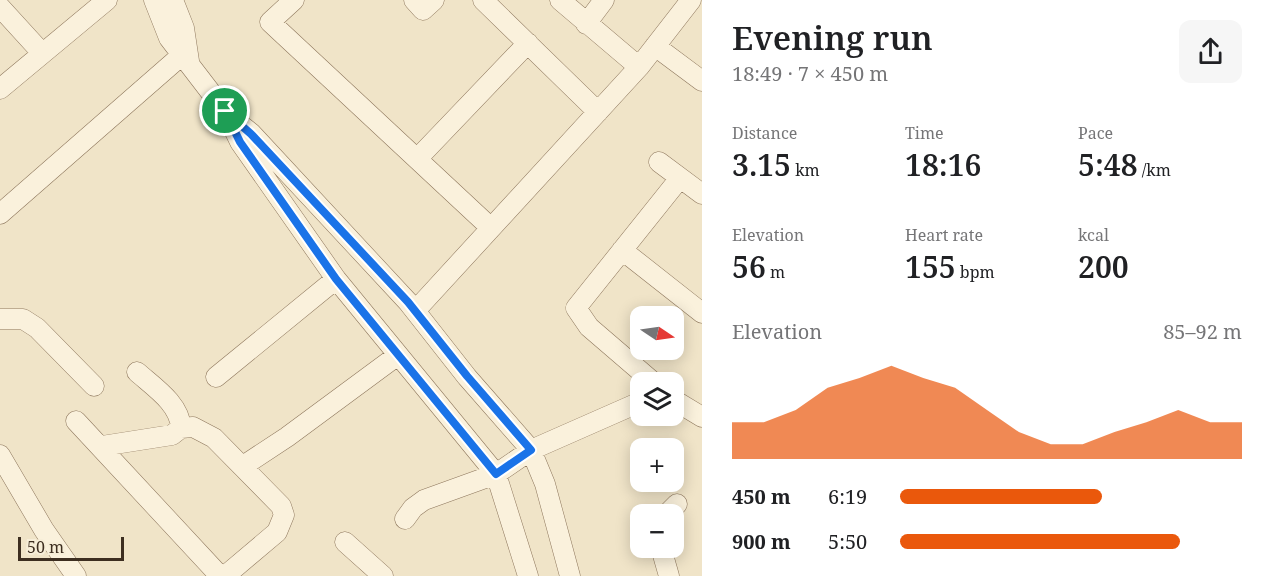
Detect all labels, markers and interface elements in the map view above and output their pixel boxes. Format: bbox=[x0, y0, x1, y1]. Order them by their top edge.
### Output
text: Evening run bbox=[732, 15, 933, 60]
button: share bbox=[1179, 20, 1242, 83]
text: 18:49 · 7 × 450 m bbox=[732, 60, 888, 87]
pin bbox=[199, 85, 250, 136]
icon: arrive bbox=[208, 94, 241, 127]
text: Distance bbox=[732, 122, 797, 144]
text: Time bbox=[905, 122, 944, 144]
text: Pace bbox=[1078, 122, 1113, 144]
text: 3.15 bbox=[732, 144, 791, 185]
text: 18:16 bbox=[905, 144, 981, 185]
text: 5:48 bbox=[1078, 144, 1138, 185]
text: km bbox=[791, 159, 820, 181]
text: /km bbox=[1138, 159, 1171, 181]
text: Elevation bbox=[732, 224, 804, 246]
text: Heart rate bbox=[905, 224, 983, 246]
text: kcal bbox=[1078, 224, 1109, 246]
text: 56 bbox=[732, 246, 766, 287]
text: 155 bbox=[905, 246, 956, 287]
text: 200 bbox=[1078, 246, 1129, 287]
text: m bbox=[766, 261, 785, 283]
text: bpm bbox=[956, 261, 995, 283]
north arrow bbox=[630, 306, 684, 360]
map controls bbox=[630, 306, 684, 558]
text: Elevation bbox=[732, 318, 822, 345]
text: 85–92 m bbox=[1163, 318, 1242, 345]
button: layers bbox=[630, 372, 684, 426]
button: + bbox=[630, 438, 684, 492]
text: 450 m bbox=[732, 483, 791, 510]
text: 6:19 bbox=[828, 483, 867, 510]
button: − bbox=[630, 504, 684, 558]
text: 900 m bbox=[732, 528, 791, 555]
text: 5:50 bbox=[828, 528, 867, 555]
scale bar bbox=[18, 534, 124, 562]
text: 50 m bbox=[27, 536, 64, 558]

